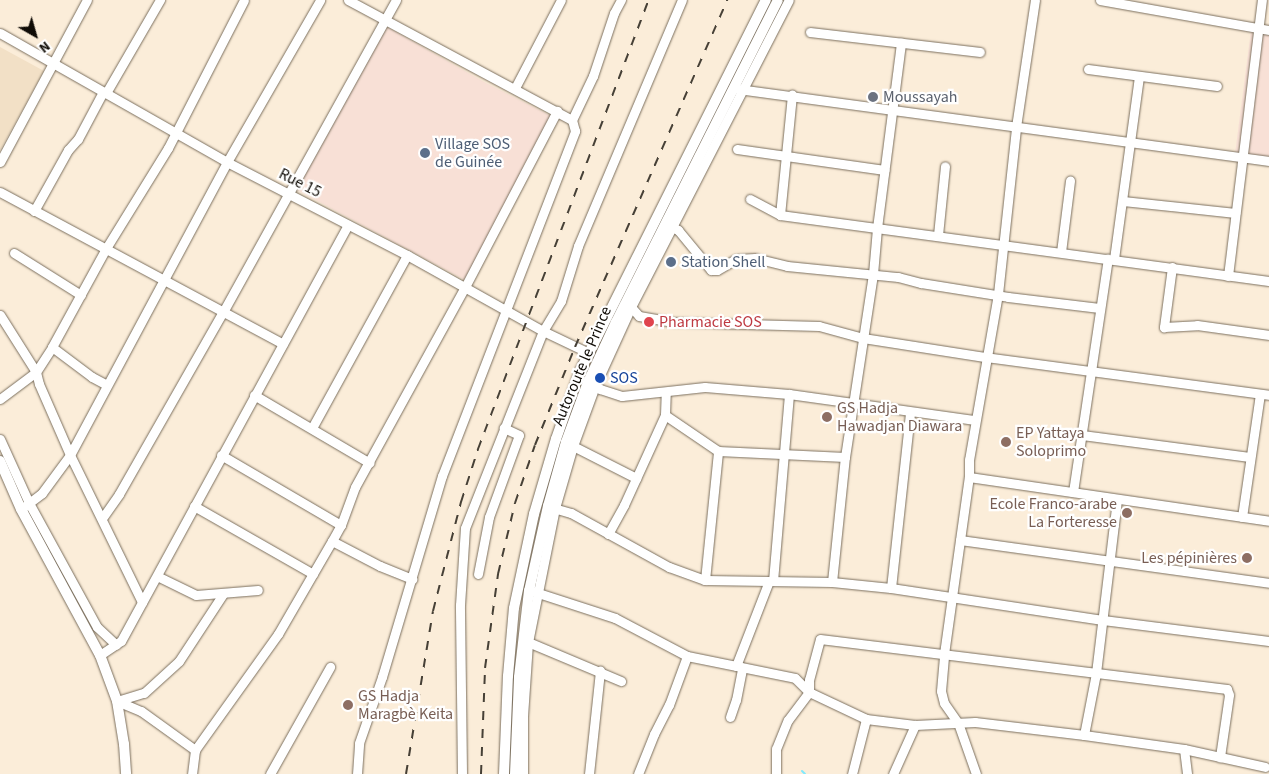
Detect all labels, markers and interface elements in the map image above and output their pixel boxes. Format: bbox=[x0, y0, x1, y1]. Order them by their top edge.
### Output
north arrow bbox=[10, 10, 60, 60]
text: N bbox=[34, 36, 54, 58]
place label: Moussayah bbox=[883, 87, 957, 107]
marker: Moussayah bbox=[867, 91, 879, 103]
place label: Village SOS de Guinée bbox=[435, 134, 510, 172]
marker: Village SOS de Guinée bbox=[419, 147, 431, 159]
street label: Rue 15 bbox=[276, 164, 324, 202]
place label: Station Shell bbox=[681, 252, 765, 272]
marker: Station Shell bbox=[665, 256, 677, 268]
street label: Autoroute le Prince bbox=[548, 303, 616, 429]
place label: Pharmacie SOS bbox=[659, 312, 762, 332]
marker: Pharmacie SOS bbox=[643, 316, 655, 328]
place label: SOS bbox=[610, 368, 638, 388]
marker: SOS bbox=[594, 372, 606, 384]
place label: GS Hadja Hawadjan Diawara bbox=[837, 398, 962, 436]
marker: GS Hadja Hawadjan Diawara bbox=[821, 411, 833, 423]
place label: EP Yattaya Soloprimo bbox=[1016, 423, 1086, 461]
marker: EP Yattaya Soloprimo bbox=[1000, 436, 1012, 448]
place label: Ecole Franco-arabe La Forteresse bbox=[990, 494, 1117, 532]
marker: Ecole Franco-arabe La Forteresse bbox=[1121, 507, 1133, 519]
place label: Les pépinières bbox=[1141, 548, 1237, 568]
marker: Les pépinières bbox=[1241, 552, 1253, 564]
place label: GS Hadja Maragbè Keita bbox=[358, 686, 453, 724]
marker: GS Hadja Maragbè Keita bbox=[342, 699, 354, 711]

